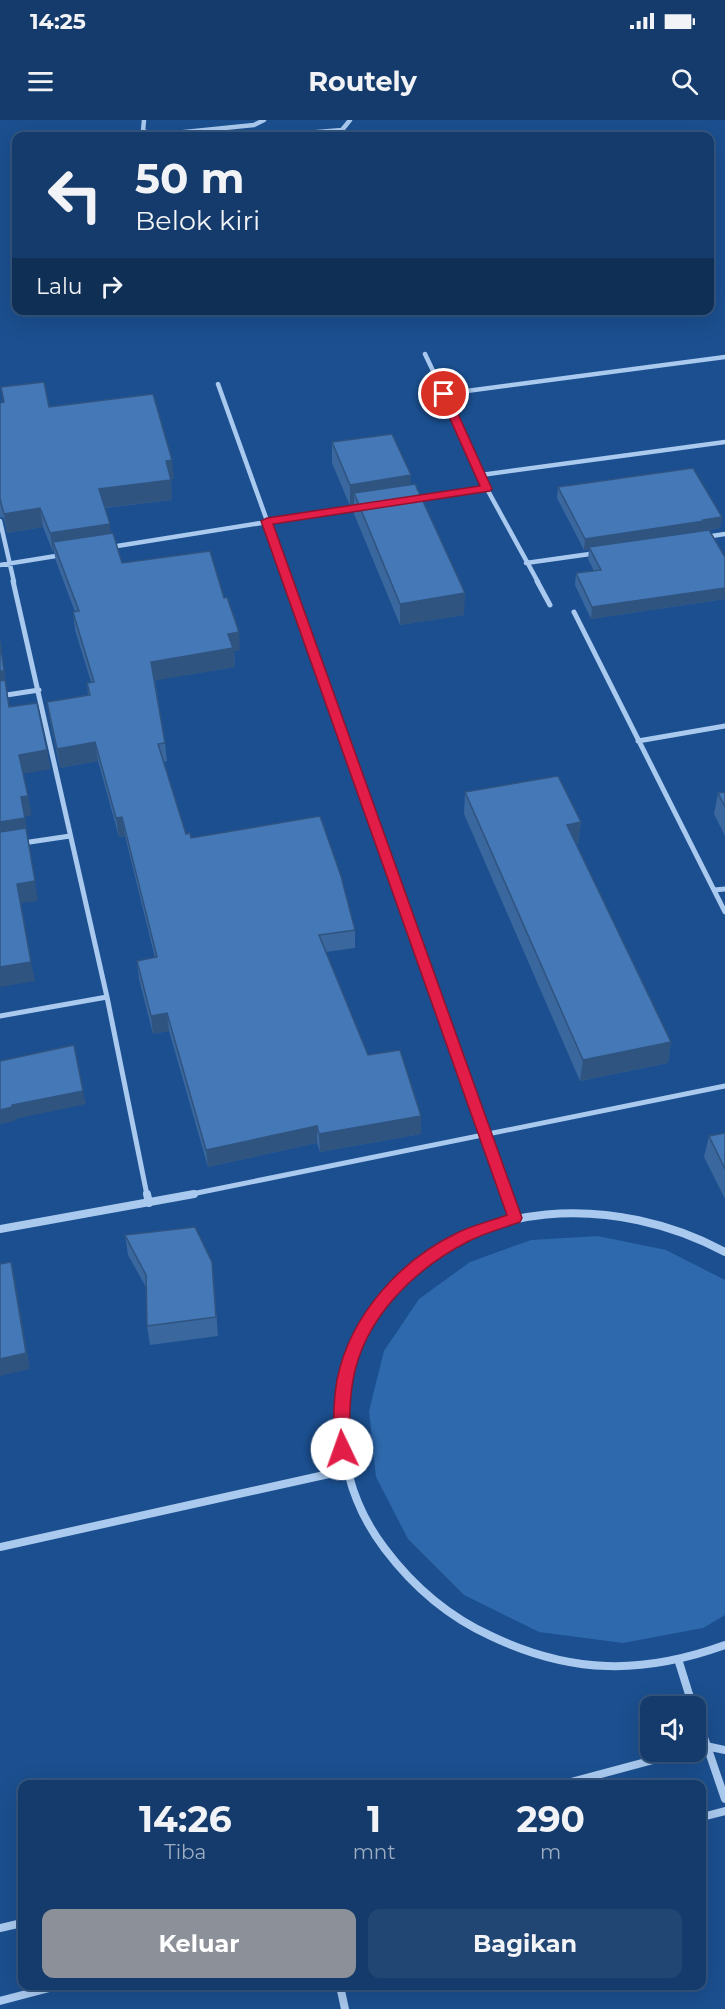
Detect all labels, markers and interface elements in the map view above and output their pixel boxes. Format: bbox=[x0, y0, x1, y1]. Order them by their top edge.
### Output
text: 14:25 bbox=[30, 8, 86, 35]
icon: menu bbox=[24, 65, 57, 98]
text: Routely bbox=[308, 65, 417, 98]
icon: search bbox=[668, 65, 701, 98]
text: 50 m bbox=[135, 152, 244, 204]
icon: left bbox=[36, 156, 114, 234]
text: Belok kiri bbox=[135, 204, 260, 237]
icon: right bbox=[95, 270, 128, 303]
text: Lalu bbox=[36, 273, 83, 300]
pin bbox=[418, 368, 469, 419]
icon: arrive bbox=[427, 377, 460, 410]
position arrow bbox=[310, 1417, 374, 1481]
map controls bbox=[640, 1696, 706, 1762]
button: sound bbox=[640, 1696, 706, 1762]
text: 14:26 bbox=[139, 1797, 232, 1841]
text: 1 bbox=[367, 1797, 381, 1841]
text: 290 bbox=[516, 1797, 585, 1841]
text: Tiba bbox=[164, 1840, 206, 1864]
text: mnt bbox=[353, 1840, 396, 1864]
text: m bbox=[540, 1840, 561, 1864]
button: Keluar bbox=[42, 1909, 356, 1978]
button: Bagikan bbox=[368, 1909, 682, 1978]

